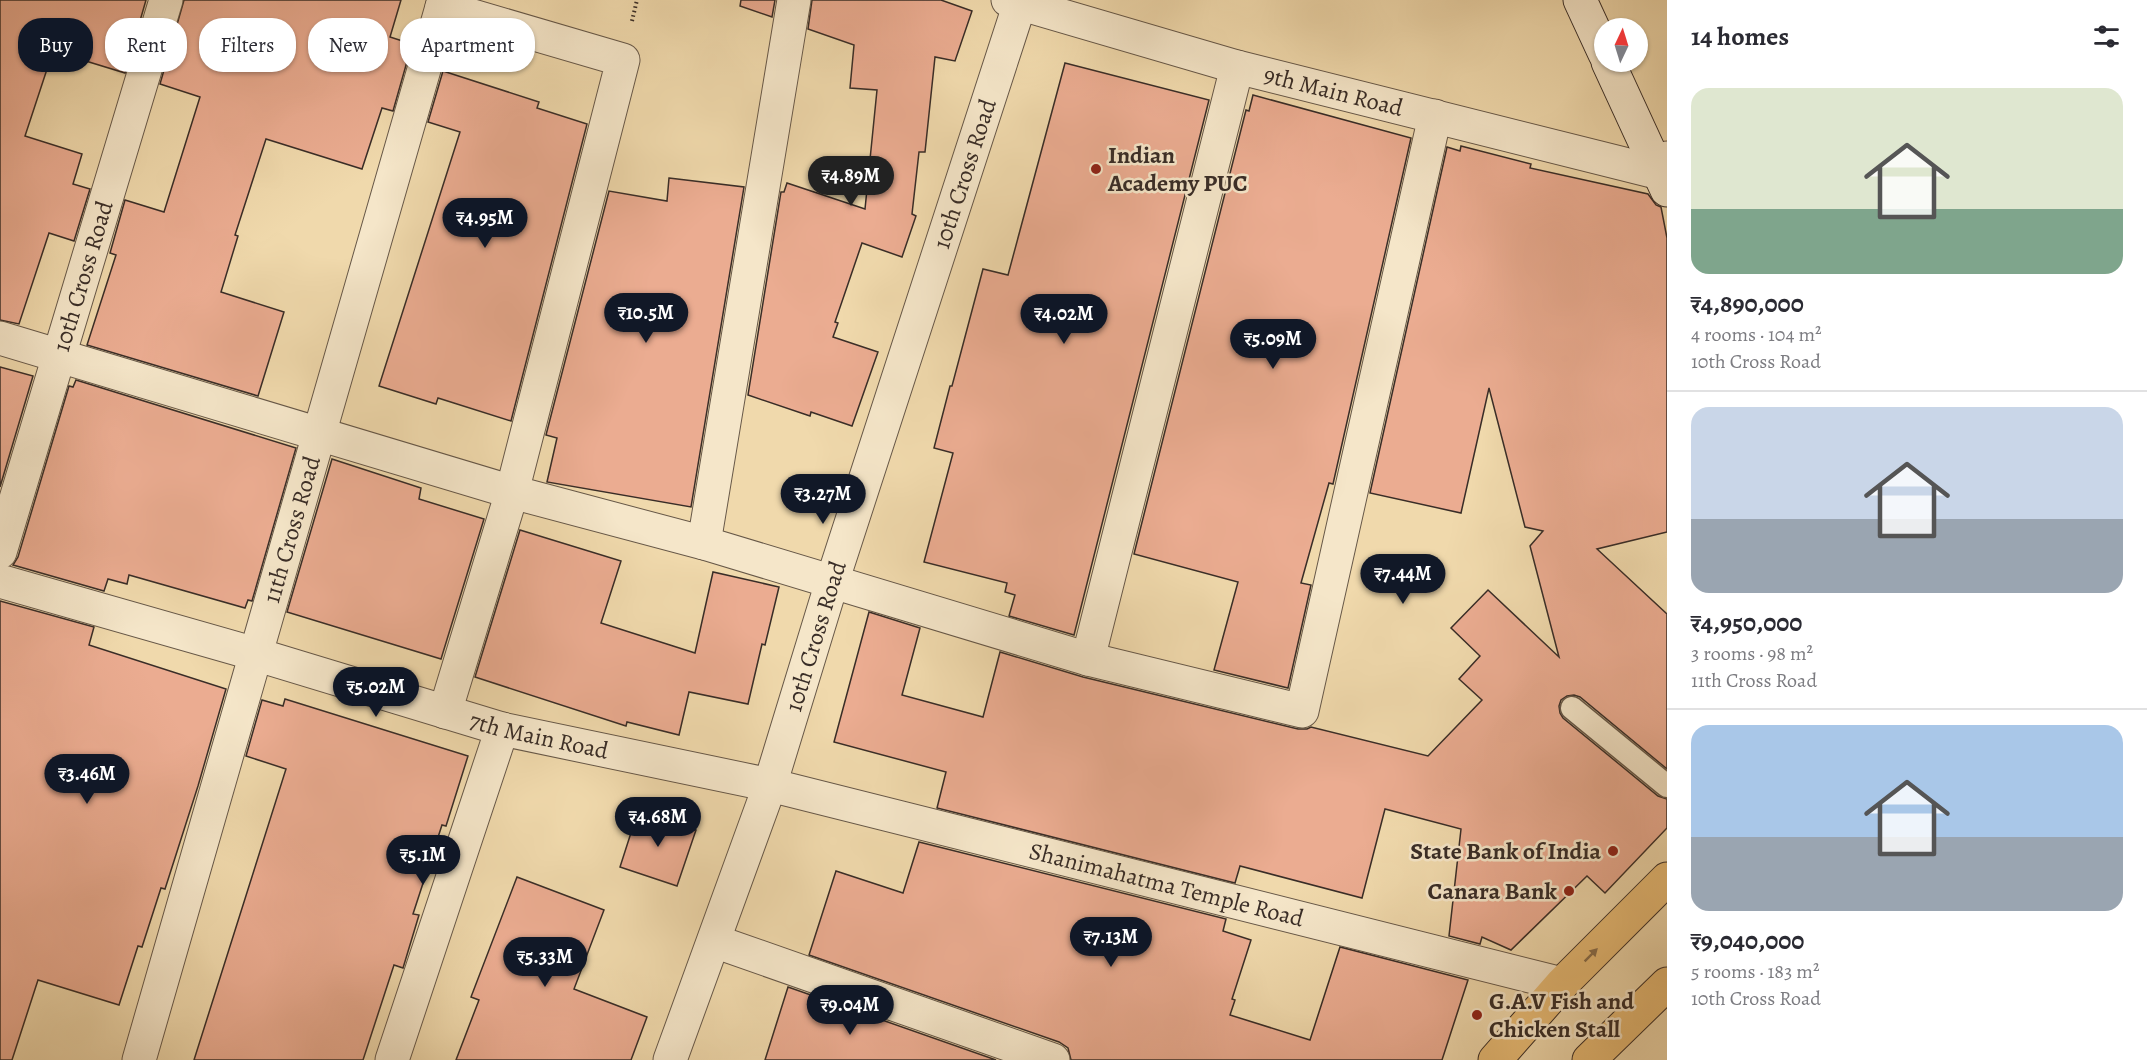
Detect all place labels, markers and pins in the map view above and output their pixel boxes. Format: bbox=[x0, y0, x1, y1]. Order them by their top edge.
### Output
place label: Indian Academy PUC bbox=[1107, 139, 1248, 199]
pin: ₹4.89M bbox=[802, 156, 900, 207]
marker: Indian Academy PUC bbox=[1089, 162, 1103, 176]
pin: ₹4.95M bbox=[436, 198, 534, 249]
pin: ₹10.5M bbox=[597, 293, 695, 344]
pin: ₹4.02M bbox=[1015, 294, 1113, 345]
pin: ₹5.09M bbox=[1224, 319, 1322, 370]
pin: ₹3.27M bbox=[774, 474, 872, 525]
pin: ₹7.44M bbox=[1354, 554, 1452, 605]
pin: ₹5.02M bbox=[327, 667, 425, 718]
pin: ₹3.46M bbox=[38, 754, 136, 805]
pin: ₹4.68M bbox=[609, 797, 707, 848]
pin: ₹5.1M bbox=[381, 835, 465, 886]
place label: State Bank of India bbox=[1410, 835, 1601, 867]
marker: State Bank of India bbox=[1606, 844, 1620, 858]
place label: Canara Bank bbox=[1428, 875, 1558, 907]
marker: Canara Bank bbox=[1562, 884, 1576, 898]
pin: ₹7.13M bbox=[1062, 917, 1160, 968]
pin: ₹5.33M bbox=[496, 937, 594, 988]
pin: ₹9.04M bbox=[801, 985, 899, 1036]
place label: G.A.V Fish and Chicken Stall bbox=[1489, 985, 1634, 1045]
marker: G.A.V Fish and Chicken Stall bbox=[1470, 1008, 1484, 1022]

